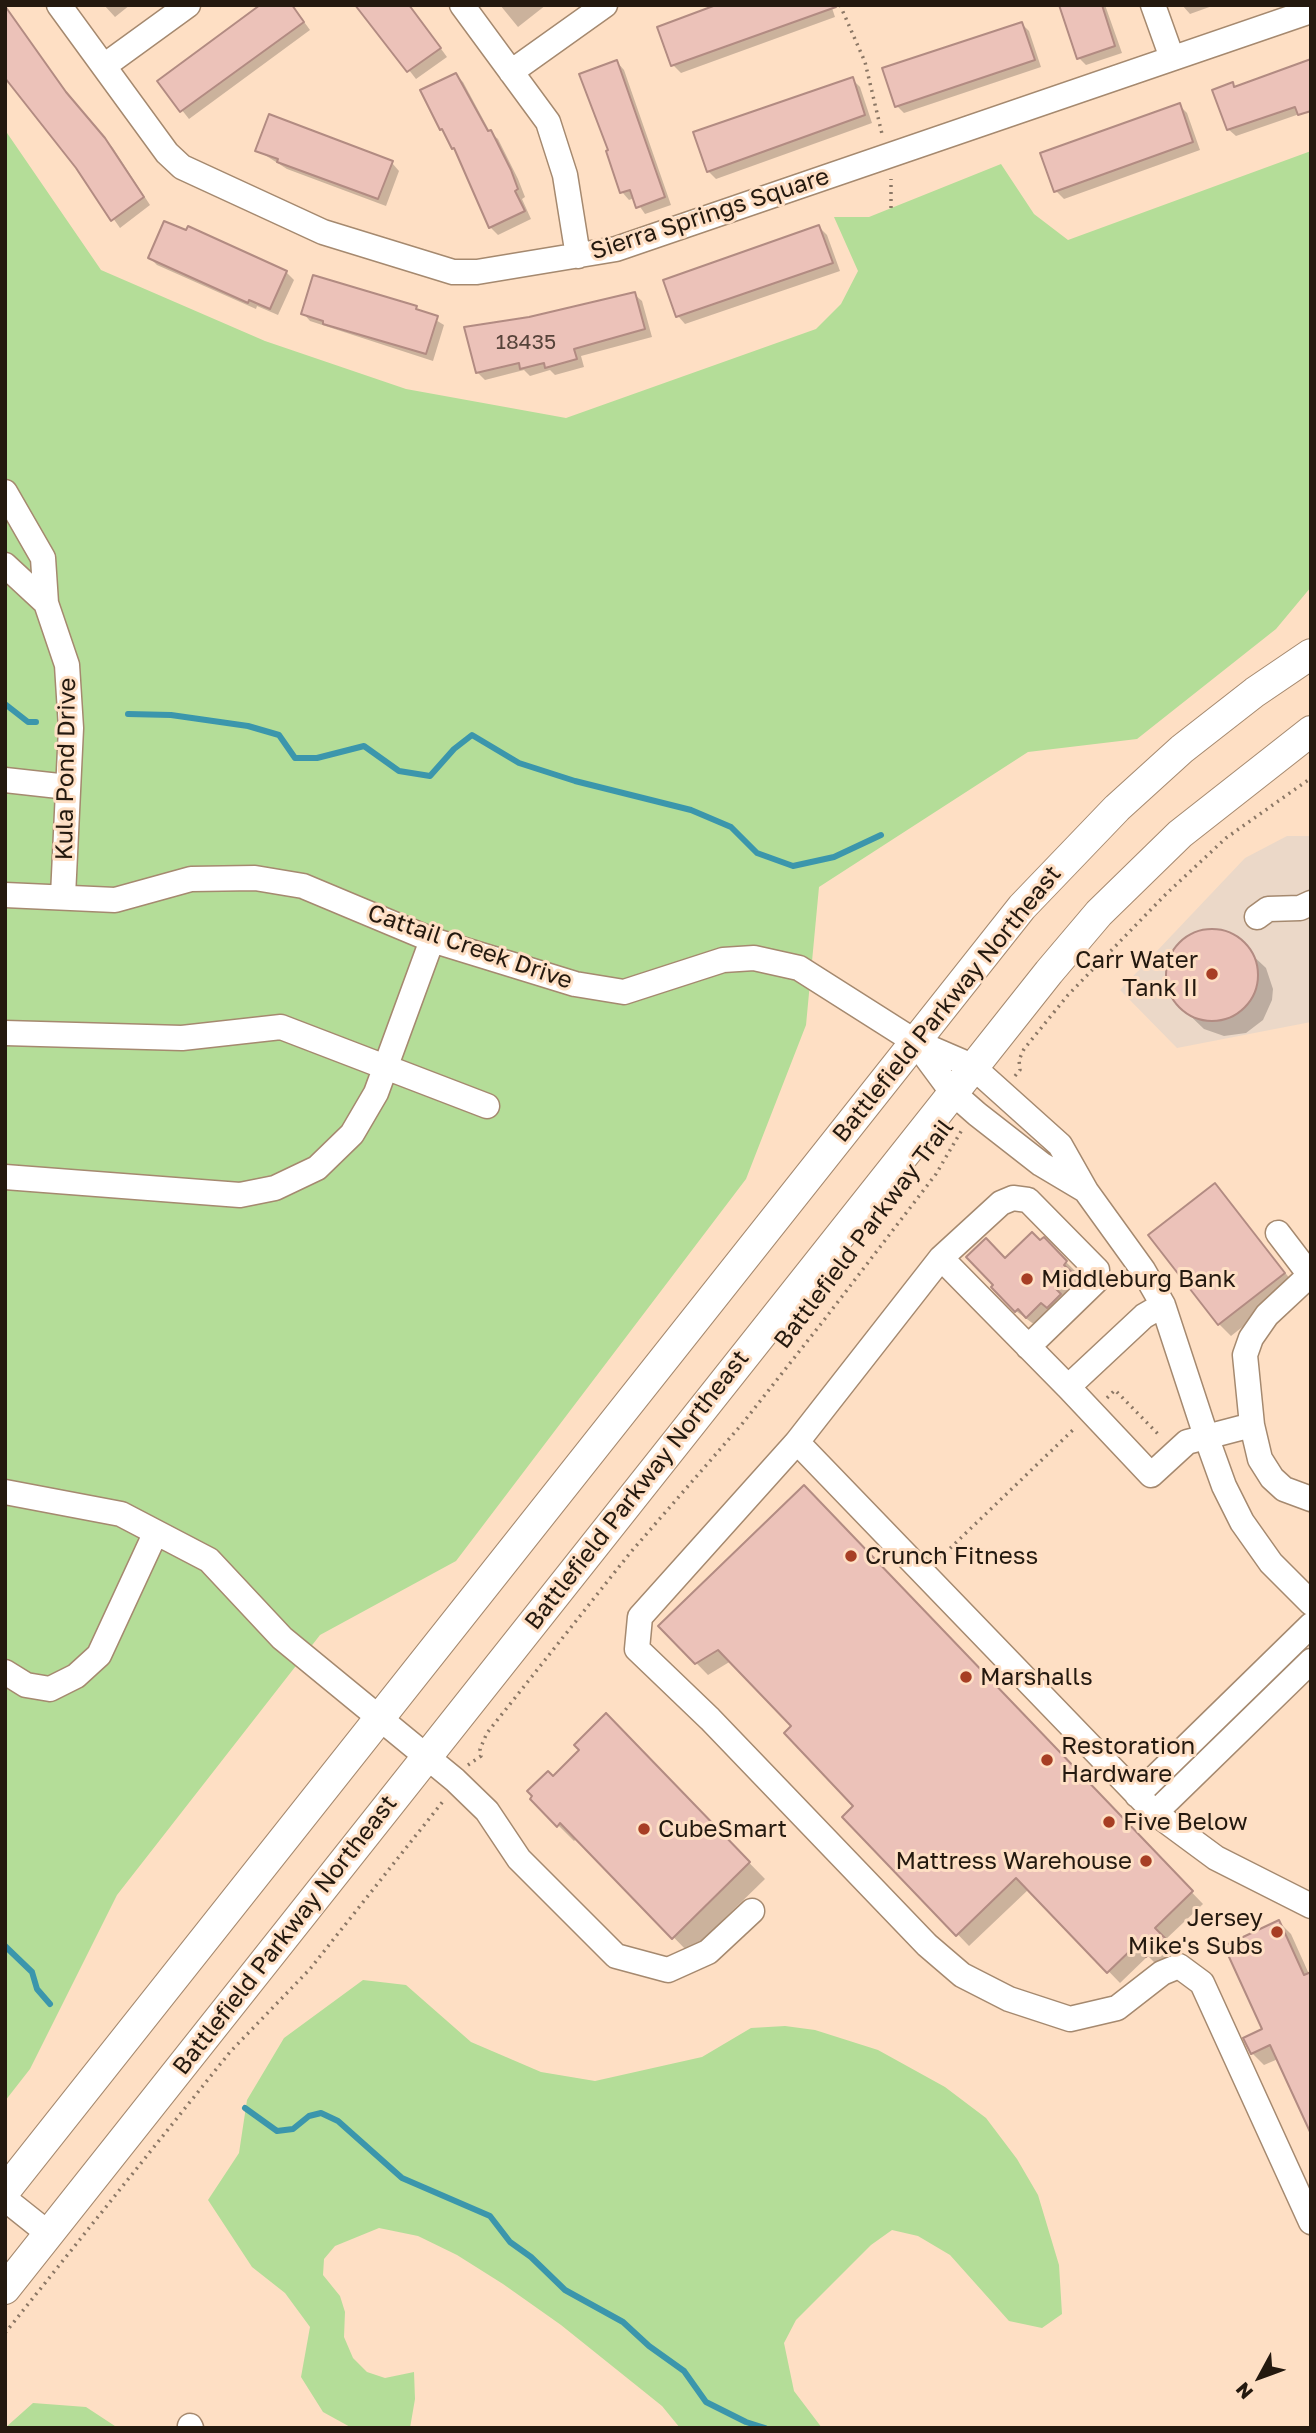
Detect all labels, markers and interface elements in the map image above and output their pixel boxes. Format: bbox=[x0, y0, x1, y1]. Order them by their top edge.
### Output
street label: Sierra Springs Square bbox=[587, 162, 833, 266]
house number: 18435 bbox=[496, 329, 556, 355]
street label: Kula Pond Drive bbox=[50, 677, 82, 861]
street label: Battlefield Parkway Northeast bbox=[827, 860, 1067, 1148]
street label: Cattail Creek Drive bbox=[364, 898, 576, 996]
place label: Carr Water Tank II bbox=[1075, 946, 1198, 1002]
marker: Carr Water Tank II bbox=[1204, 966, 1220, 982]
street label: Battlefield Parkway Trail bbox=[768, 1114, 960, 1354]
place label: Middleburg Bank bbox=[1041, 1265, 1236, 1293]
marker: Middleburg Bank bbox=[1019, 1271, 1035, 1287]
street label: Battlefield Parkway Northeast bbox=[519, 1344, 755, 1636]
place label: Crunch Fitness bbox=[865, 1542, 1038, 1570]
marker: Crunch Fitness bbox=[843, 1548, 859, 1564]
place label: Marshalls bbox=[980, 1663, 1093, 1691]
marker: Marshalls bbox=[958, 1669, 974, 1685]
place label: Restoration Hardware bbox=[1061, 1732, 1195, 1788]
marker: Restoration Hardware bbox=[1039, 1752, 1055, 1768]
street label: Battlefield Parkway Northeast bbox=[167, 1789, 403, 2081]
place label: Five Below bbox=[1123, 1808, 1248, 1836]
marker: Five Below bbox=[1101, 1814, 1117, 1830]
place label: CubeSmart bbox=[658, 1815, 787, 1843]
marker: CubeSmart bbox=[636, 1821, 652, 1837]
place label: Mattress Warehouse bbox=[896, 1847, 1132, 1875]
marker: Mattress Warehouse bbox=[1138, 1853, 1154, 1869]
place label: Jersey Mike's Subs bbox=[1128, 1904, 1263, 1960]
marker: Jersey Mike's Subs bbox=[1269, 1924, 1285, 1940]
north arrow bbox=[1225, 2342, 1295, 2412]
text: N bbox=[1230, 2378, 1257, 2404]

